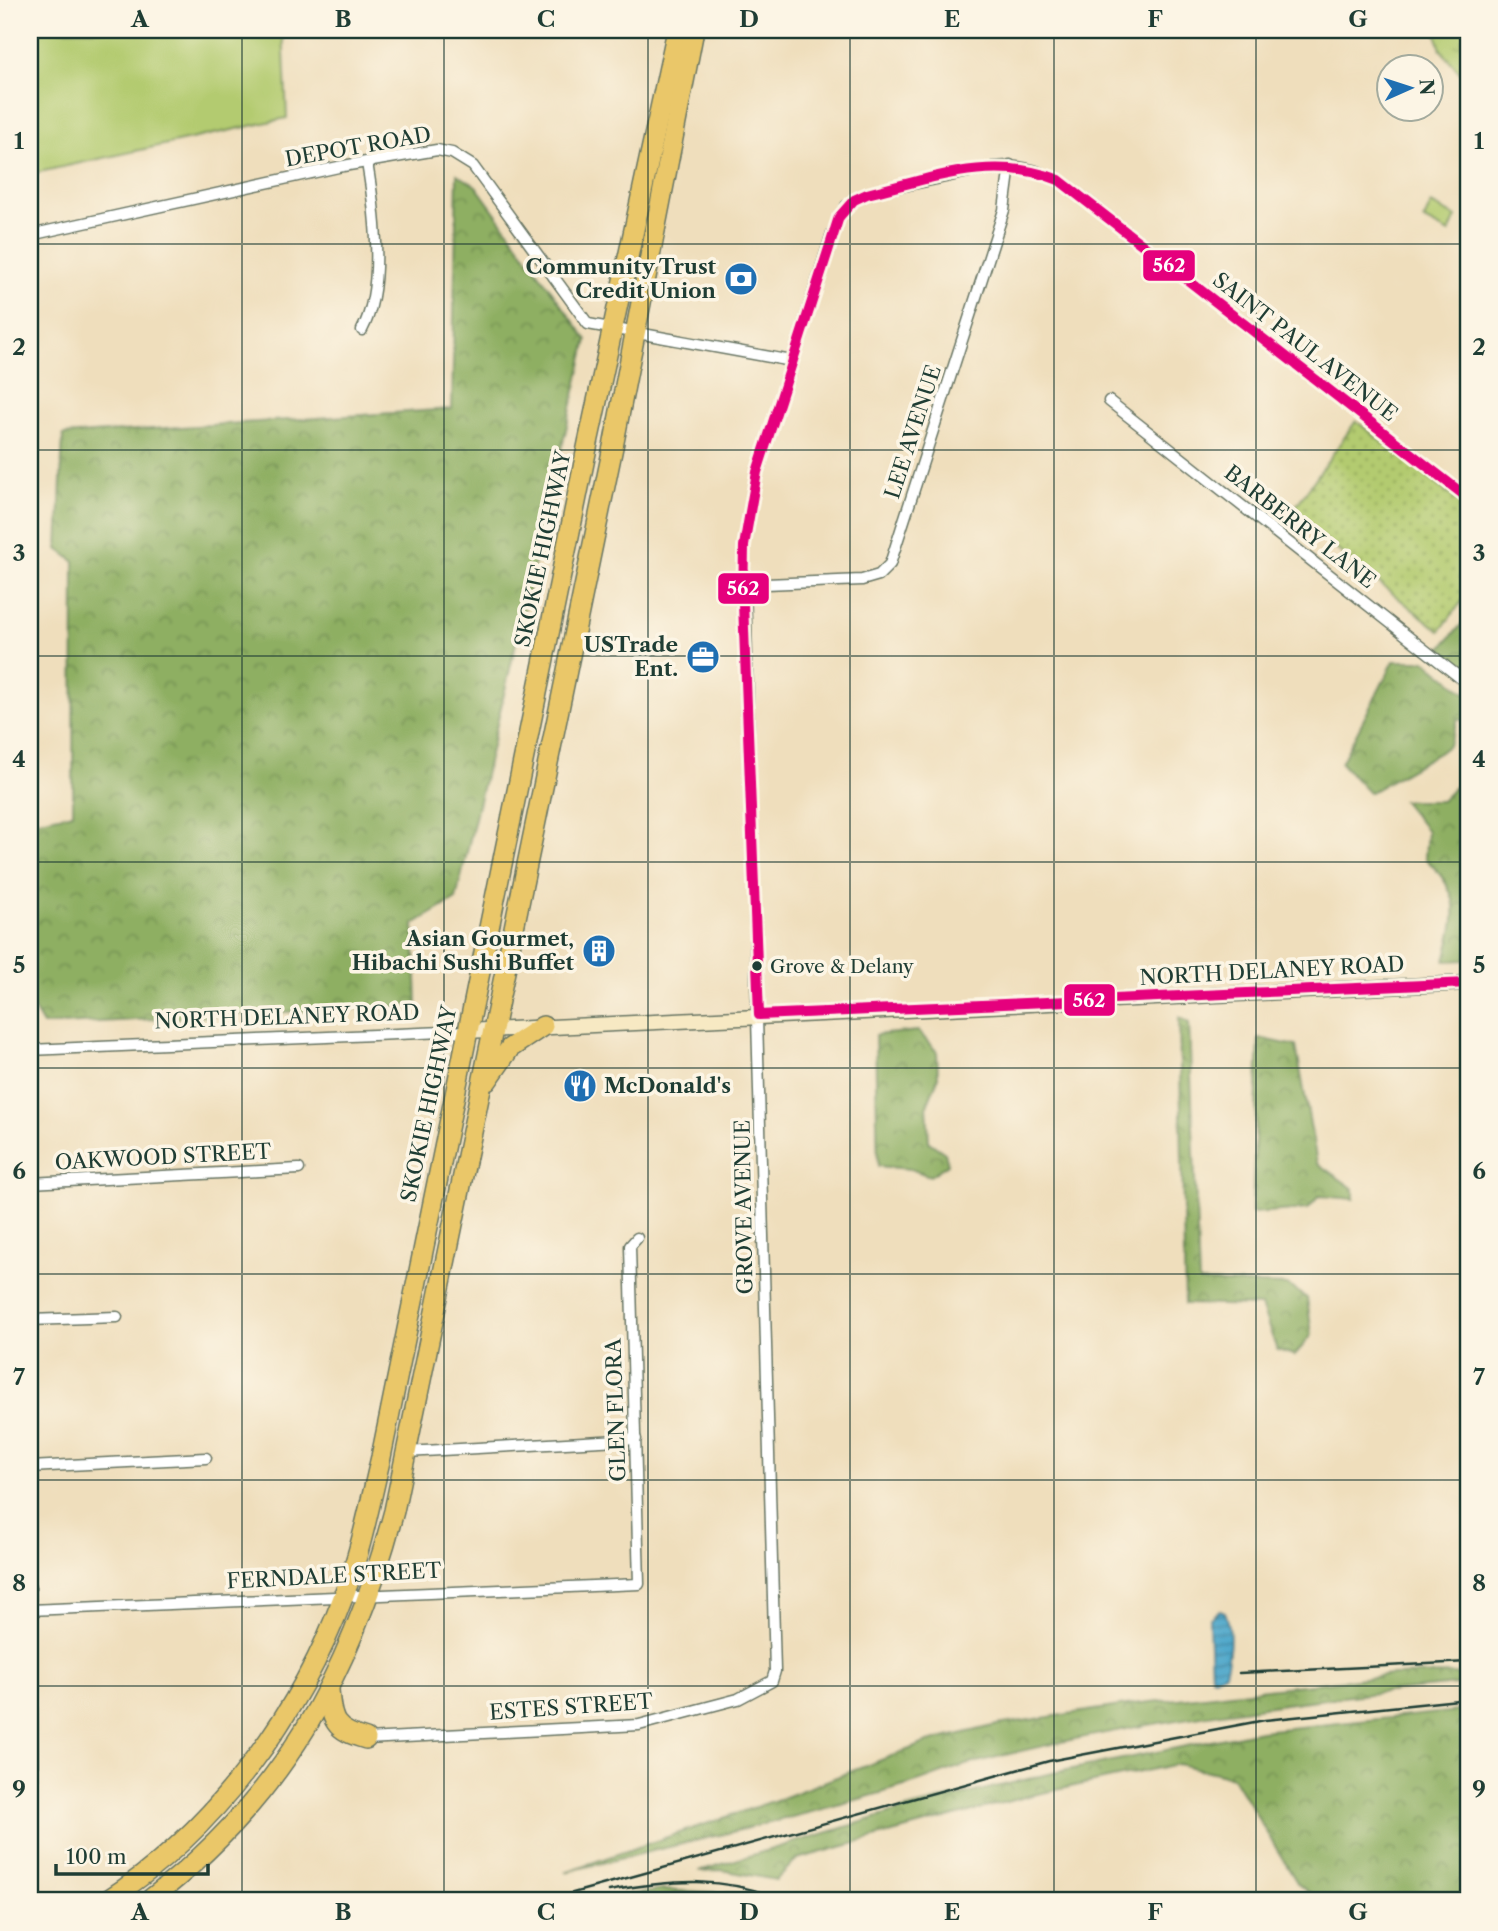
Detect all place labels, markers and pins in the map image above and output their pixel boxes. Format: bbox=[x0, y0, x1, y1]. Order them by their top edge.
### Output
place label: Community Trust Credit Union bbox=[525, 254, 717, 303]
bank icon: Community Trust Credit Union bbox=[722, 260, 760, 298]
place label: USTrade Ent. bbox=[584, 632, 678, 681]
office icon: USTrade Ent. bbox=[684, 638, 722, 676]
place label: Asian Gourmet, Hibachi Sushi Buffet bbox=[352, 926, 575, 975]
building icon: Asian Gourmet, Hibachi Sushi Buffet bbox=[580, 932, 618, 970]
place label: Grove & Delany bbox=[770, 955, 914, 978]
marker: Grove & Delany bbox=[750, 959, 764, 973]
restaurant icon: McDonald's bbox=[561, 1067, 599, 1105]
place label: McDonald's bbox=[604, 1073, 731, 1098]

